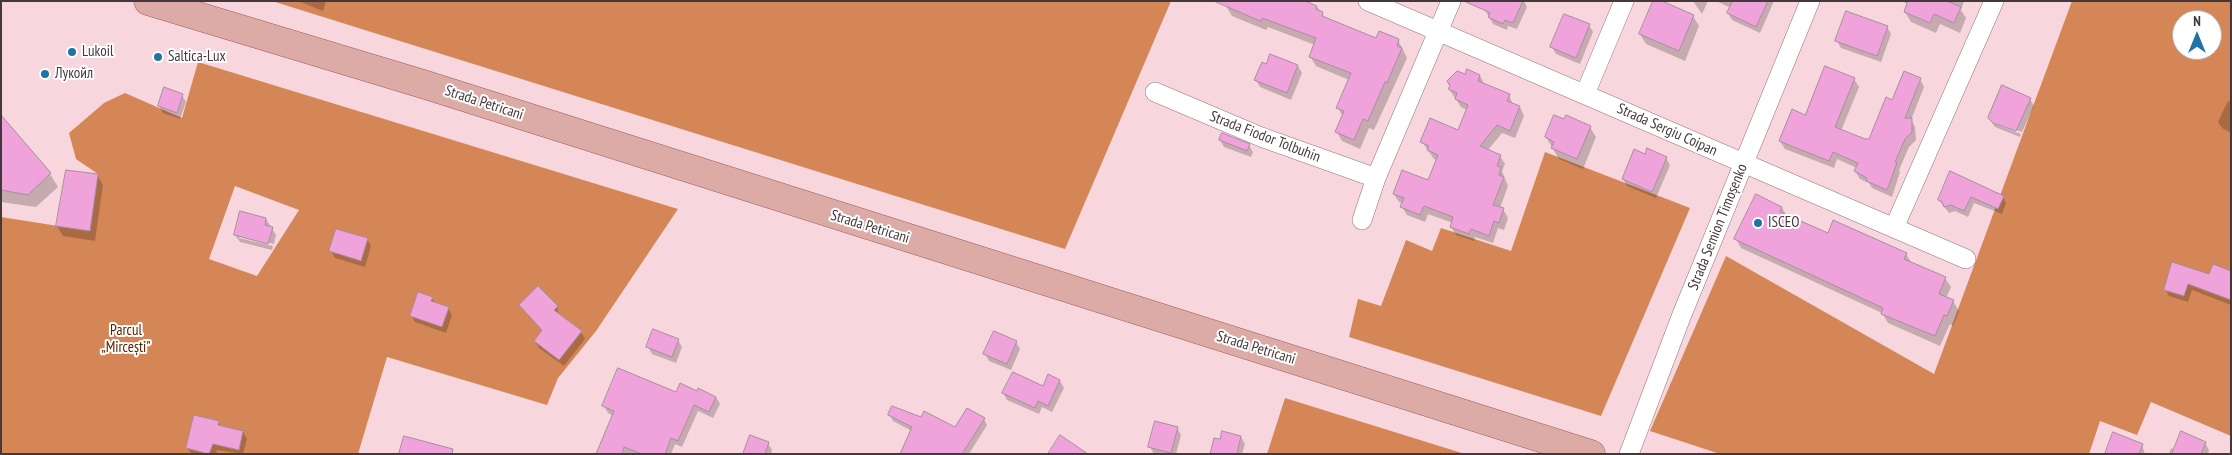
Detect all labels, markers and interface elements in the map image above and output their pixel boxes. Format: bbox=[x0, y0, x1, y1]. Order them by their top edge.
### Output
north arrow bbox=[2172, 10, 2222, 60]
text: N bbox=[2193, 12, 2201, 30]
place label: Lukoil bbox=[82, 43, 113, 61]
marker: Lukoil bbox=[66, 46, 78, 58]
place label: Saltica-Lux bbox=[168, 48, 226, 66]
marker: Saltica-Lux bbox=[152, 51, 164, 63]
place label: Лукойл bbox=[55, 65, 93, 83]
marker: Лукойл bbox=[39, 68, 51, 80]
street label: Strada Petricani bbox=[442, 82, 526, 124]
street label: Strada Sergiu Coipan bbox=[1614, 100, 1720, 160]
street label: Strada Fiodor Tolbuhin bbox=[1207, 108, 1323, 166]
street label: Strada Semion Timoșenko bbox=[1684, 161, 1752, 293]
street label: Strada Petricani bbox=[828, 206, 912, 248]
place label: ISCEO bbox=[1768, 214, 1799, 232]
marker: ISCEO bbox=[1752, 217, 1764, 229]
park label: Parcul „Mircești” bbox=[101, 322, 151, 357]
street label: Strada Petricani bbox=[1214, 327, 1298, 369]

